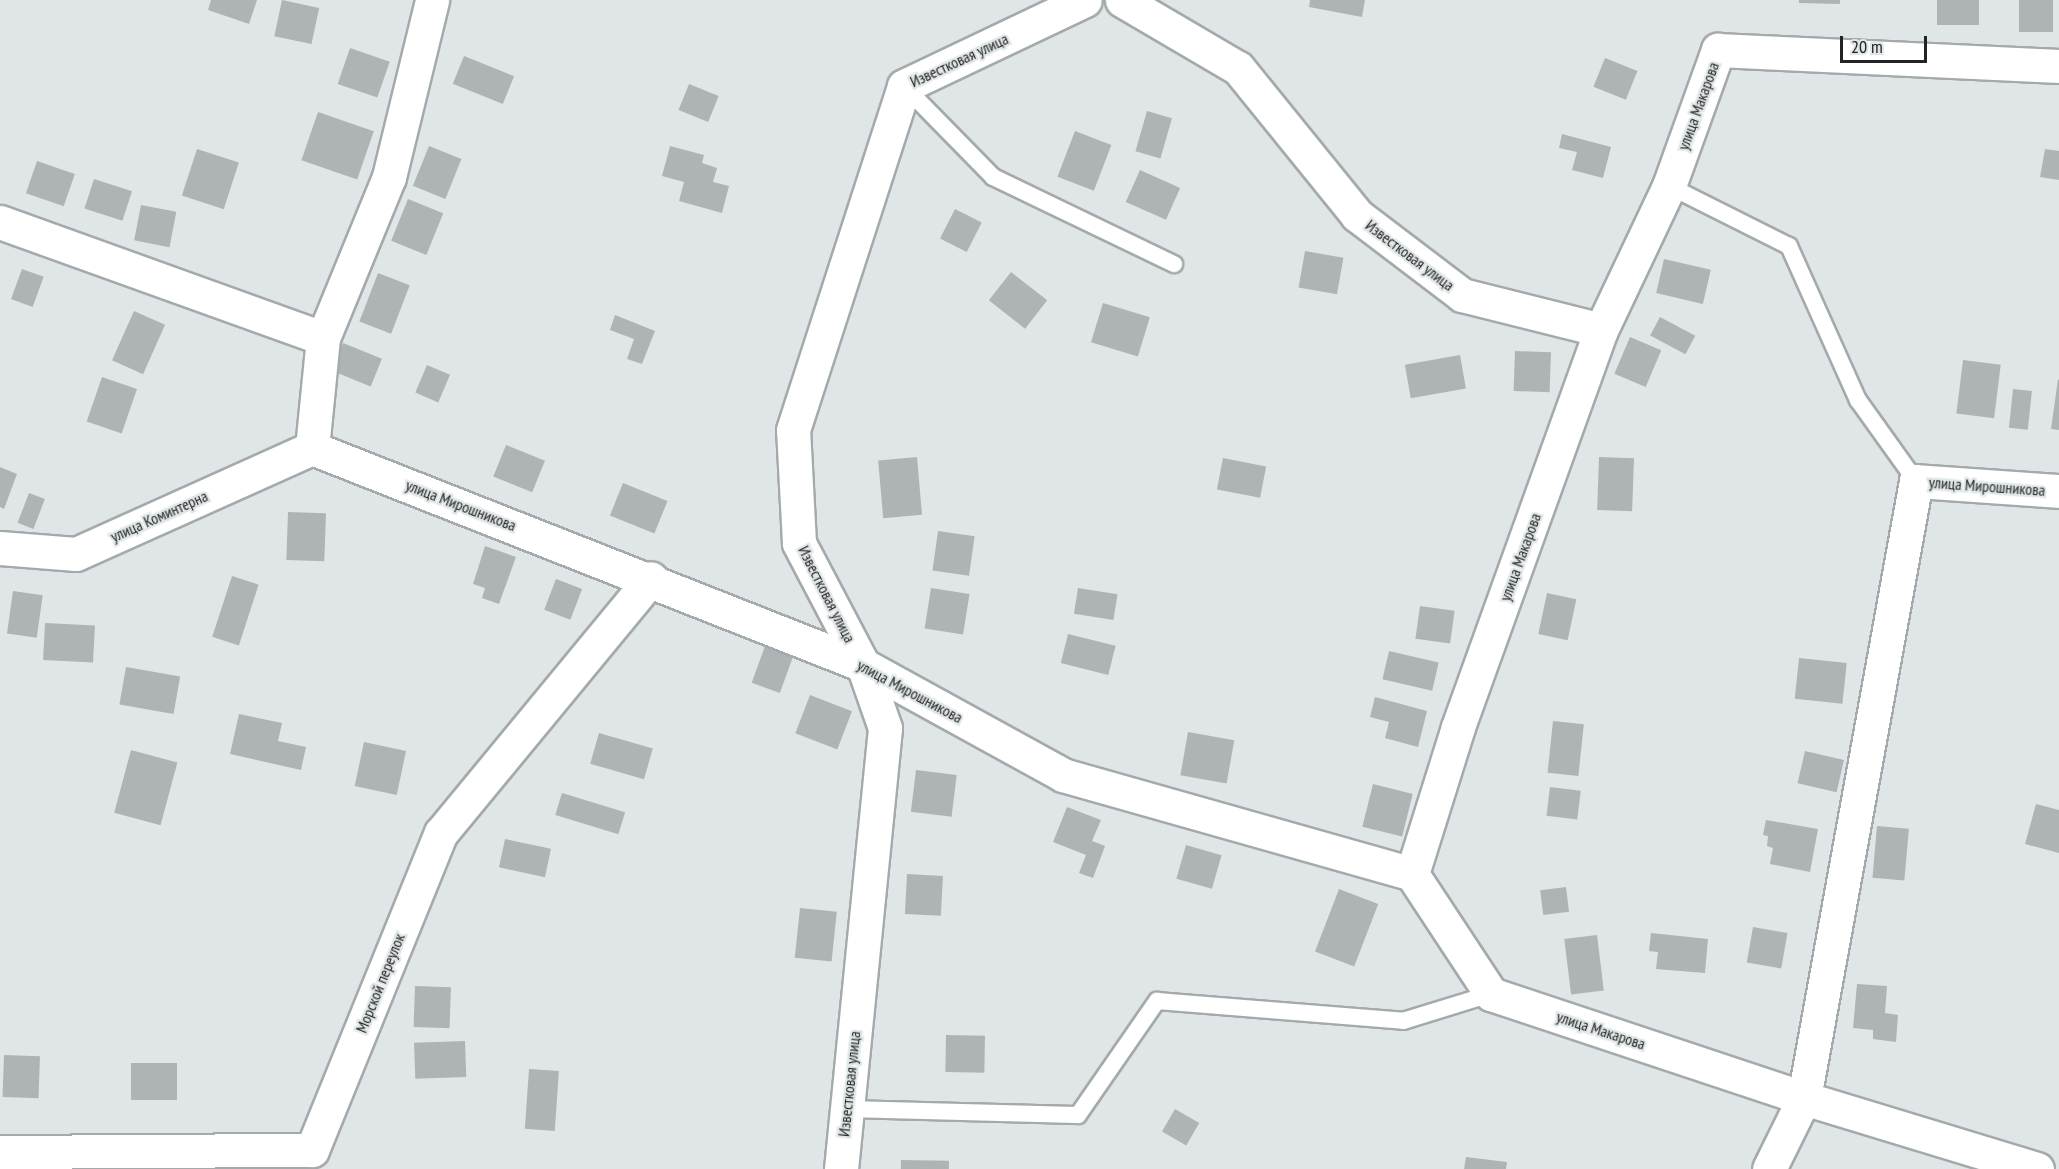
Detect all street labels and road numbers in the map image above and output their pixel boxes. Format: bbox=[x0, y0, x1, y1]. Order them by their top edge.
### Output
street label: Известковая улица bbox=[907, 29, 1011, 91]
street label: улица Макарова bbox=[1673, 59, 1723, 153]
street label: Известковая улица bbox=[1362, 215, 1458, 295]
street label: улица Мирошникова bbox=[1928, 472, 2046, 500]
street label: улица Мирошникова bbox=[403, 475, 519, 535]
street label: улица Коминтерна bbox=[107, 486, 211, 546]
street label: улица Макарова bbox=[1495, 510, 1545, 604]
street label: Известковая улица bbox=[794, 542, 860, 646]
street label: улица Мирошникова bbox=[854, 655, 966, 727]
street label: Морской переулок bbox=[351, 931, 409, 1035]
street label: улица Макарова bbox=[1554, 1007, 1648, 1053]
street label: Известковая улица bbox=[834, 1030, 864, 1138]

